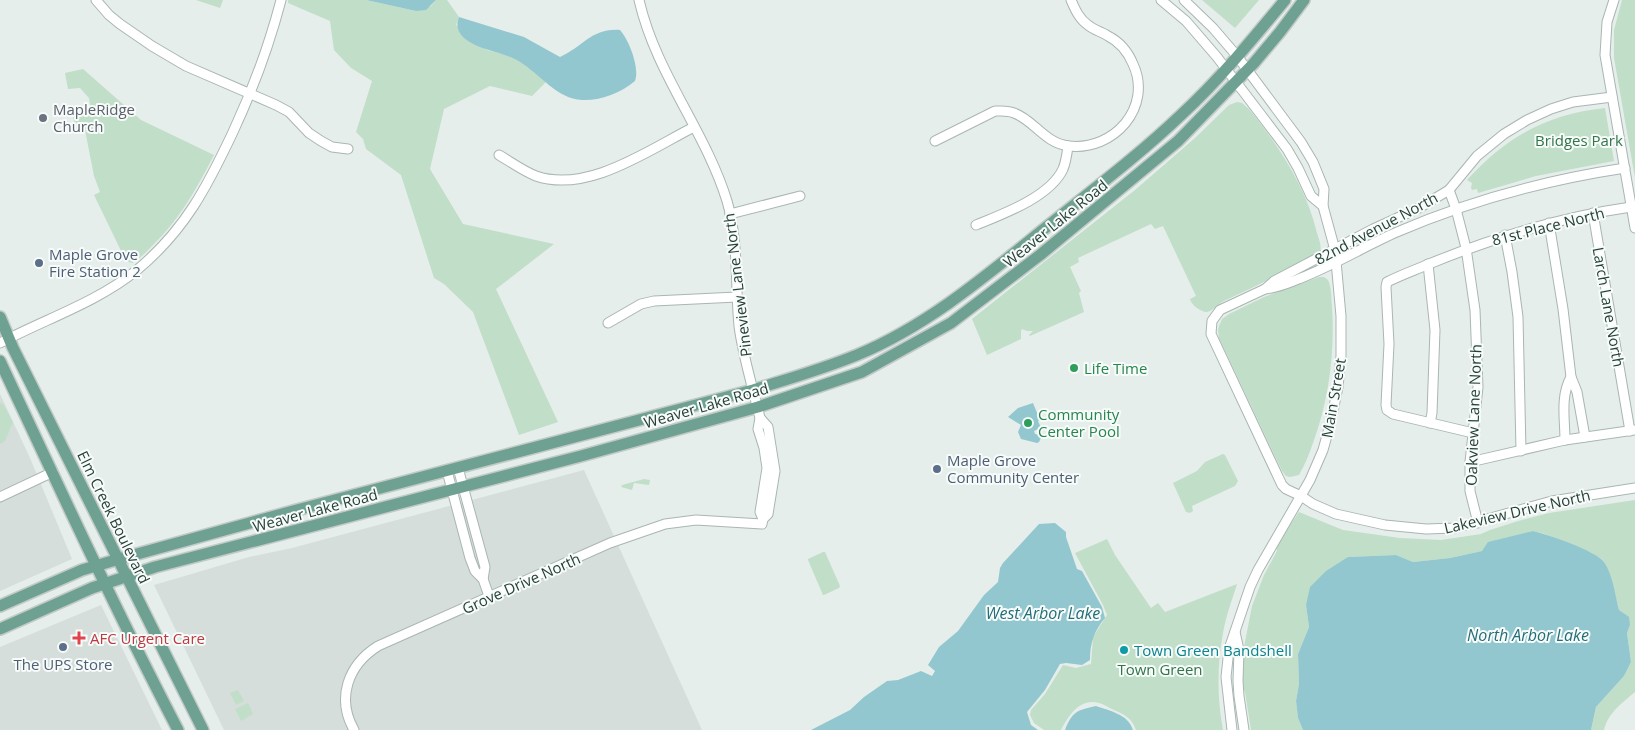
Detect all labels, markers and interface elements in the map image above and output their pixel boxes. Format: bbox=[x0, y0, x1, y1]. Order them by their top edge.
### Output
place label: MapleRidge Church bbox=[53, 99, 135, 136]
marker: MapleRidge Church bbox=[37, 112, 49, 124]
park label: Bridges Park bbox=[1535, 130, 1623, 150]
street label: Weaver Lake Road bbox=[999, 175, 1111, 271]
street label: 82nd Avenue North bbox=[1311, 187, 1441, 269]
street label: 81st Place North bbox=[1490, 202, 1606, 250]
street label: Pineview Lane North bbox=[718, 212, 756, 358]
place label: Maple Grove Fire Station 2 bbox=[49, 244, 141, 281]
street label: Larch Lane North bbox=[1589, 246, 1629, 368]
marker: Maple Grove Fire Station 2 bbox=[33, 257, 45, 269]
street label: Oakview Lane North bbox=[1461, 344, 1485, 486]
street label: Main Street bbox=[1316, 357, 1350, 439]
place label: Life Time bbox=[1084, 358, 1147, 378]
marker: Life Time bbox=[1068, 362, 1080, 374]
street label: Weaver Lake Road bbox=[641, 378, 771, 432]
place label: Community Center Pool bbox=[1038, 404, 1120, 441]
marker: Community Center Pool bbox=[1022, 417, 1034, 429]
street label: Elm Creek Boulevard bbox=[73, 447, 155, 587]
place label: Maple Grove Community Center bbox=[947, 450, 1079, 487]
marker: Maple Grove Community Center bbox=[931, 463, 943, 475]
street label: Weaver Lake Road bbox=[250, 484, 380, 536]
street label: Lakeview Drive North bbox=[1442, 484, 1592, 538]
street label: Grove Drive North bbox=[459, 548, 583, 618]
water label: West Arbor Lake bbox=[986, 602, 1100, 624]
water label: North Arbor Lake bbox=[1467, 624, 1589, 646]
place label: AFC Urgent Care bbox=[90, 628, 205, 648]
marker: AFC Urgent Care bbox=[72, 631, 86, 645]
place label: Town Green Bandshell bbox=[1134, 640, 1292, 660]
marker: The UPS Store bbox=[57, 641, 69, 653]
marker: Town Green Bandshell bbox=[1118, 644, 1130, 656]
place label: The UPS Store bbox=[13, 654, 113, 674]
park label: Town Green bbox=[1117, 659, 1203, 679]

